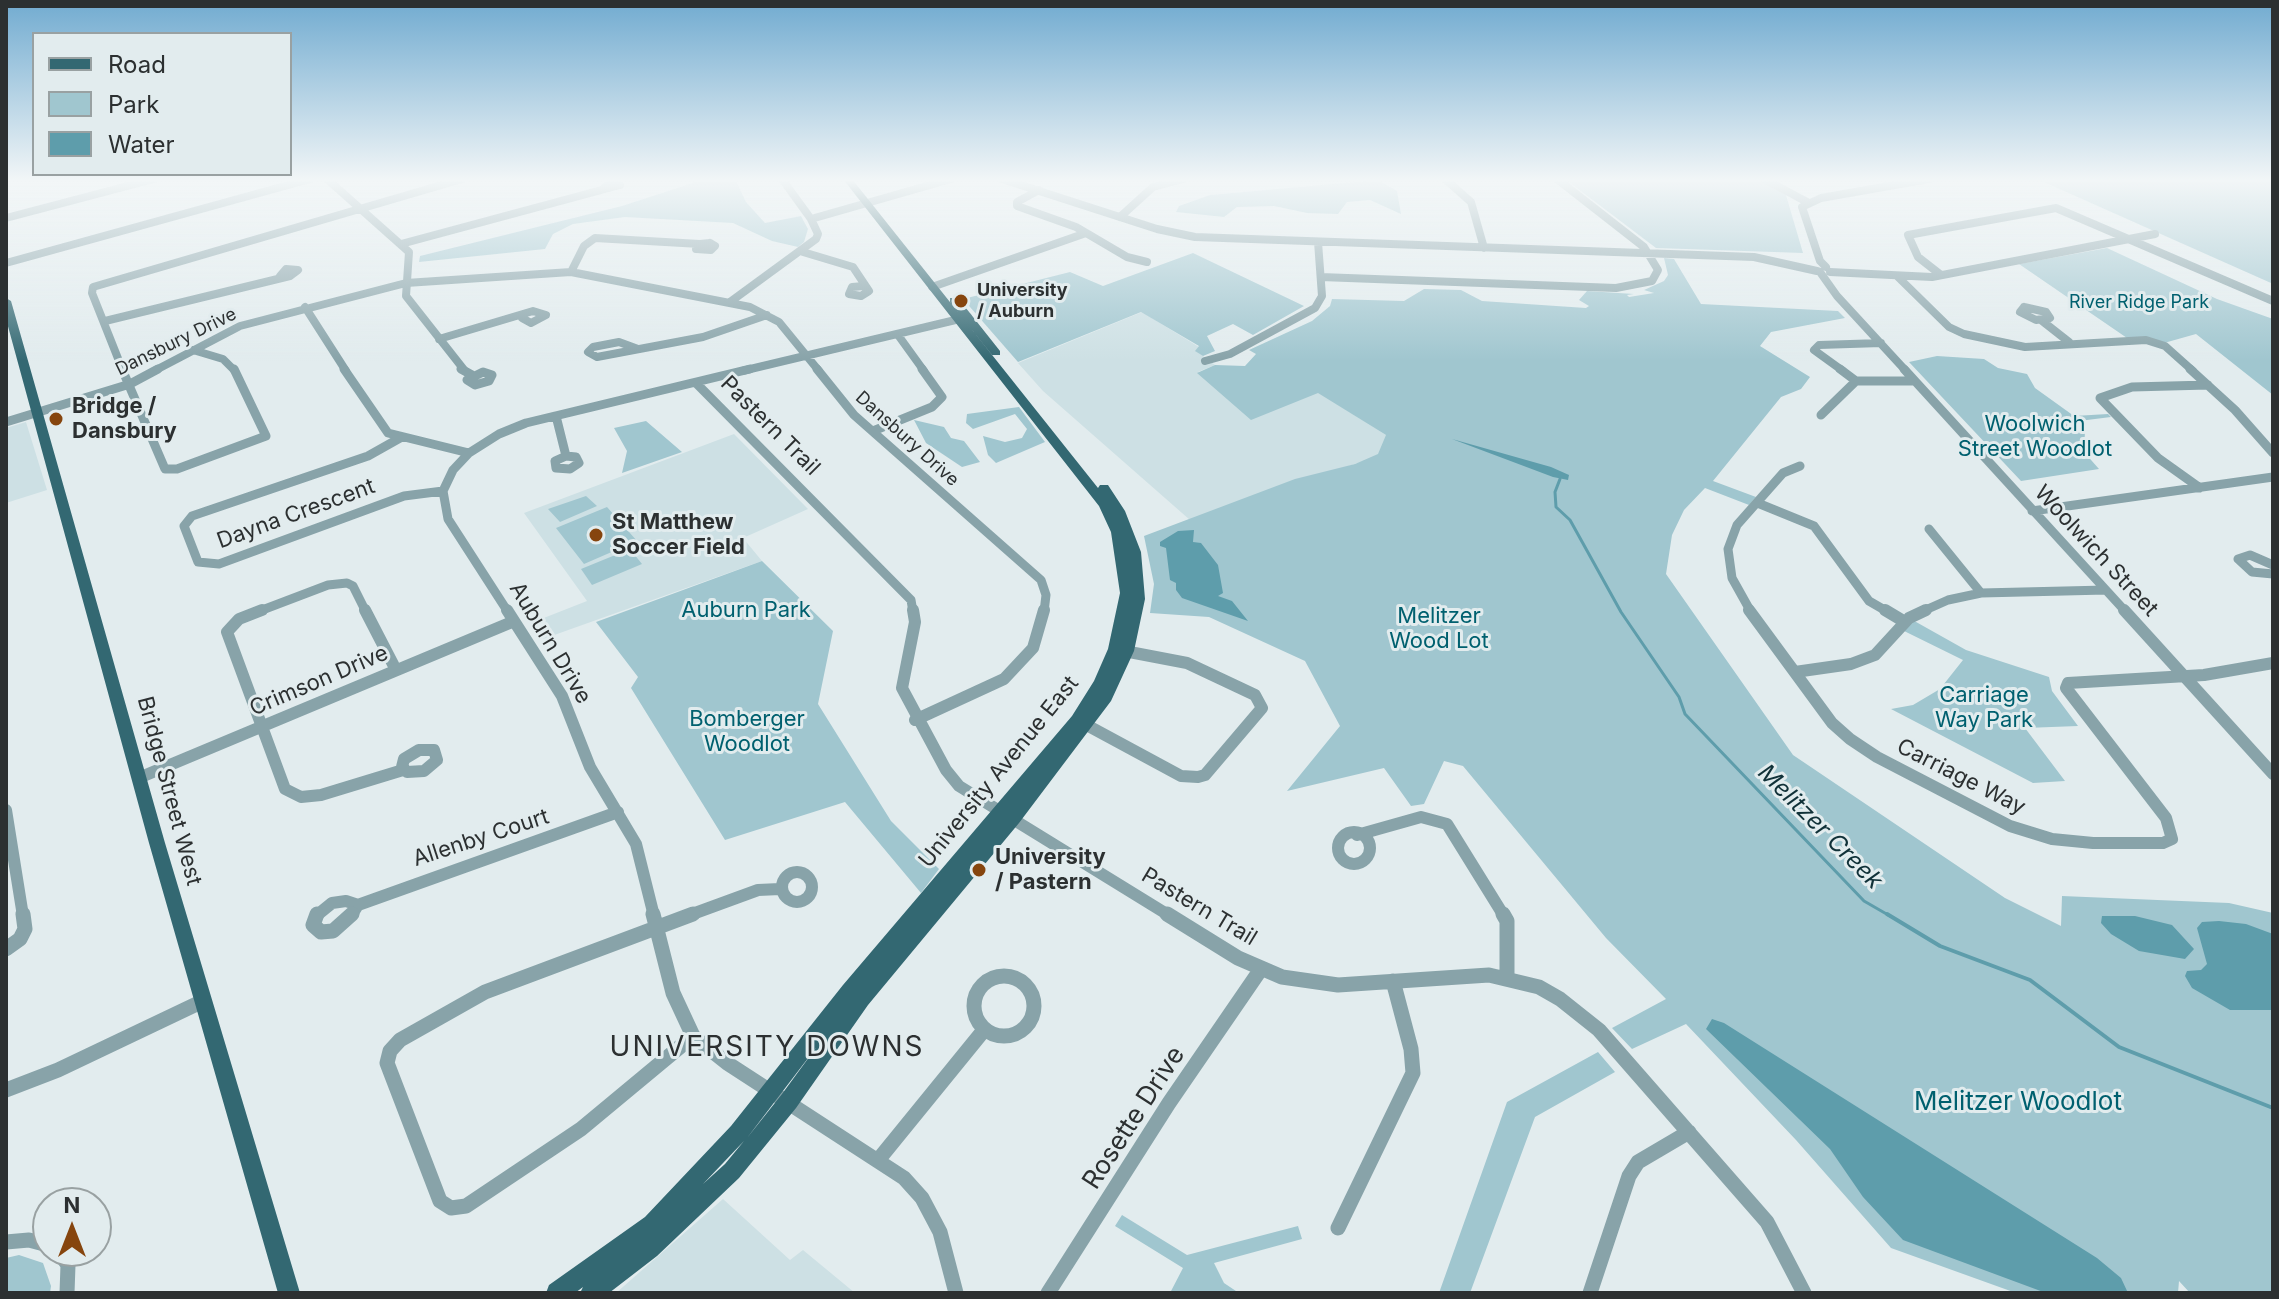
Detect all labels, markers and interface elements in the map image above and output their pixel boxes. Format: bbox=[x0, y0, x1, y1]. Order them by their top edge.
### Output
legend bbox=[32, 32, 292, 176]
text: Road bbox=[108, 50, 166, 79]
text: Park bbox=[108, 90, 159, 119]
text: Water bbox=[108, 130, 175, 159]
place label: University / Auburn bbox=[977, 280, 1068, 322]
marker: University / Auburn bbox=[952, 292, 970, 310]
park label: River Ridge Park bbox=[2069, 292, 2209, 314]
street label: Dansbury Drive bbox=[112, 303, 240, 381]
street label: Pastern Trail bbox=[715, 371, 825, 481]
street label: Dansbury Drive bbox=[851, 387, 963, 491]
place label: Bridge / Dansbury bbox=[72, 393, 177, 444]
marker: Bridge / Dansbury bbox=[47, 410, 65, 428]
park label: Woolwich Street Woodlot bbox=[1958, 411, 2112, 462]
street label: Dayna Crescent bbox=[214, 473, 378, 555]
street label: Woolwich Street bbox=[2029, 480, 2163, 622]
place label: St Matthew Soccer Field bbox=[612, 509, 745, 560]
marker: St Matthew Soccer Field bbox=[587, 526, 605, 544]
street label: Auburn Drive bbox=[503, 577, 597, 709]
park label: Auburn Park bbox=[681, 597, 811, 623]
park label: Melitzer Wood Lot bbox=[1389, 603, 1489, 654]
street label: Crimson Drive bbox=[246, 640, 392, 722]
street label: University Avenue East bbox=[914, 671, 1084, 873]
park label: Carriage Way Park bbox=[1935, 682, 2033, 734]
street label: Bridge Street West bbox=[131, 694, 207, 888]
park label: Bomberger Woodlot bbox=[689, 706, 805, 758]
street label: Carriage Way bbox=[1892, 733, 2030, 821]
water label: Melitzer Creek bbox=[1752, 759, 1888, 895]
street label: Allenby Court bbox=[410, 804, 552, 872]
place label: University / Pastern bbox=[995, 844, 1106, 896]
marker: University / Pastern bbox=[970, 861, 988, 879]
street label: Pastern Trail bbox=[1137, 862, 1261, 952]
district label: UNIVERSITY DOWNS bbox=[610, 1031, 924, 1065]
street label: Rosette Drive bbox=[1076, 1041, 1192, 1195]
park label: Melitzer Woodlot bbox=[1914, 1086, 2122, 1118]
north arrow bbox=[32, 1187, 112, 1267]
text: N bbox=[64, 1192, 80, 1218]

